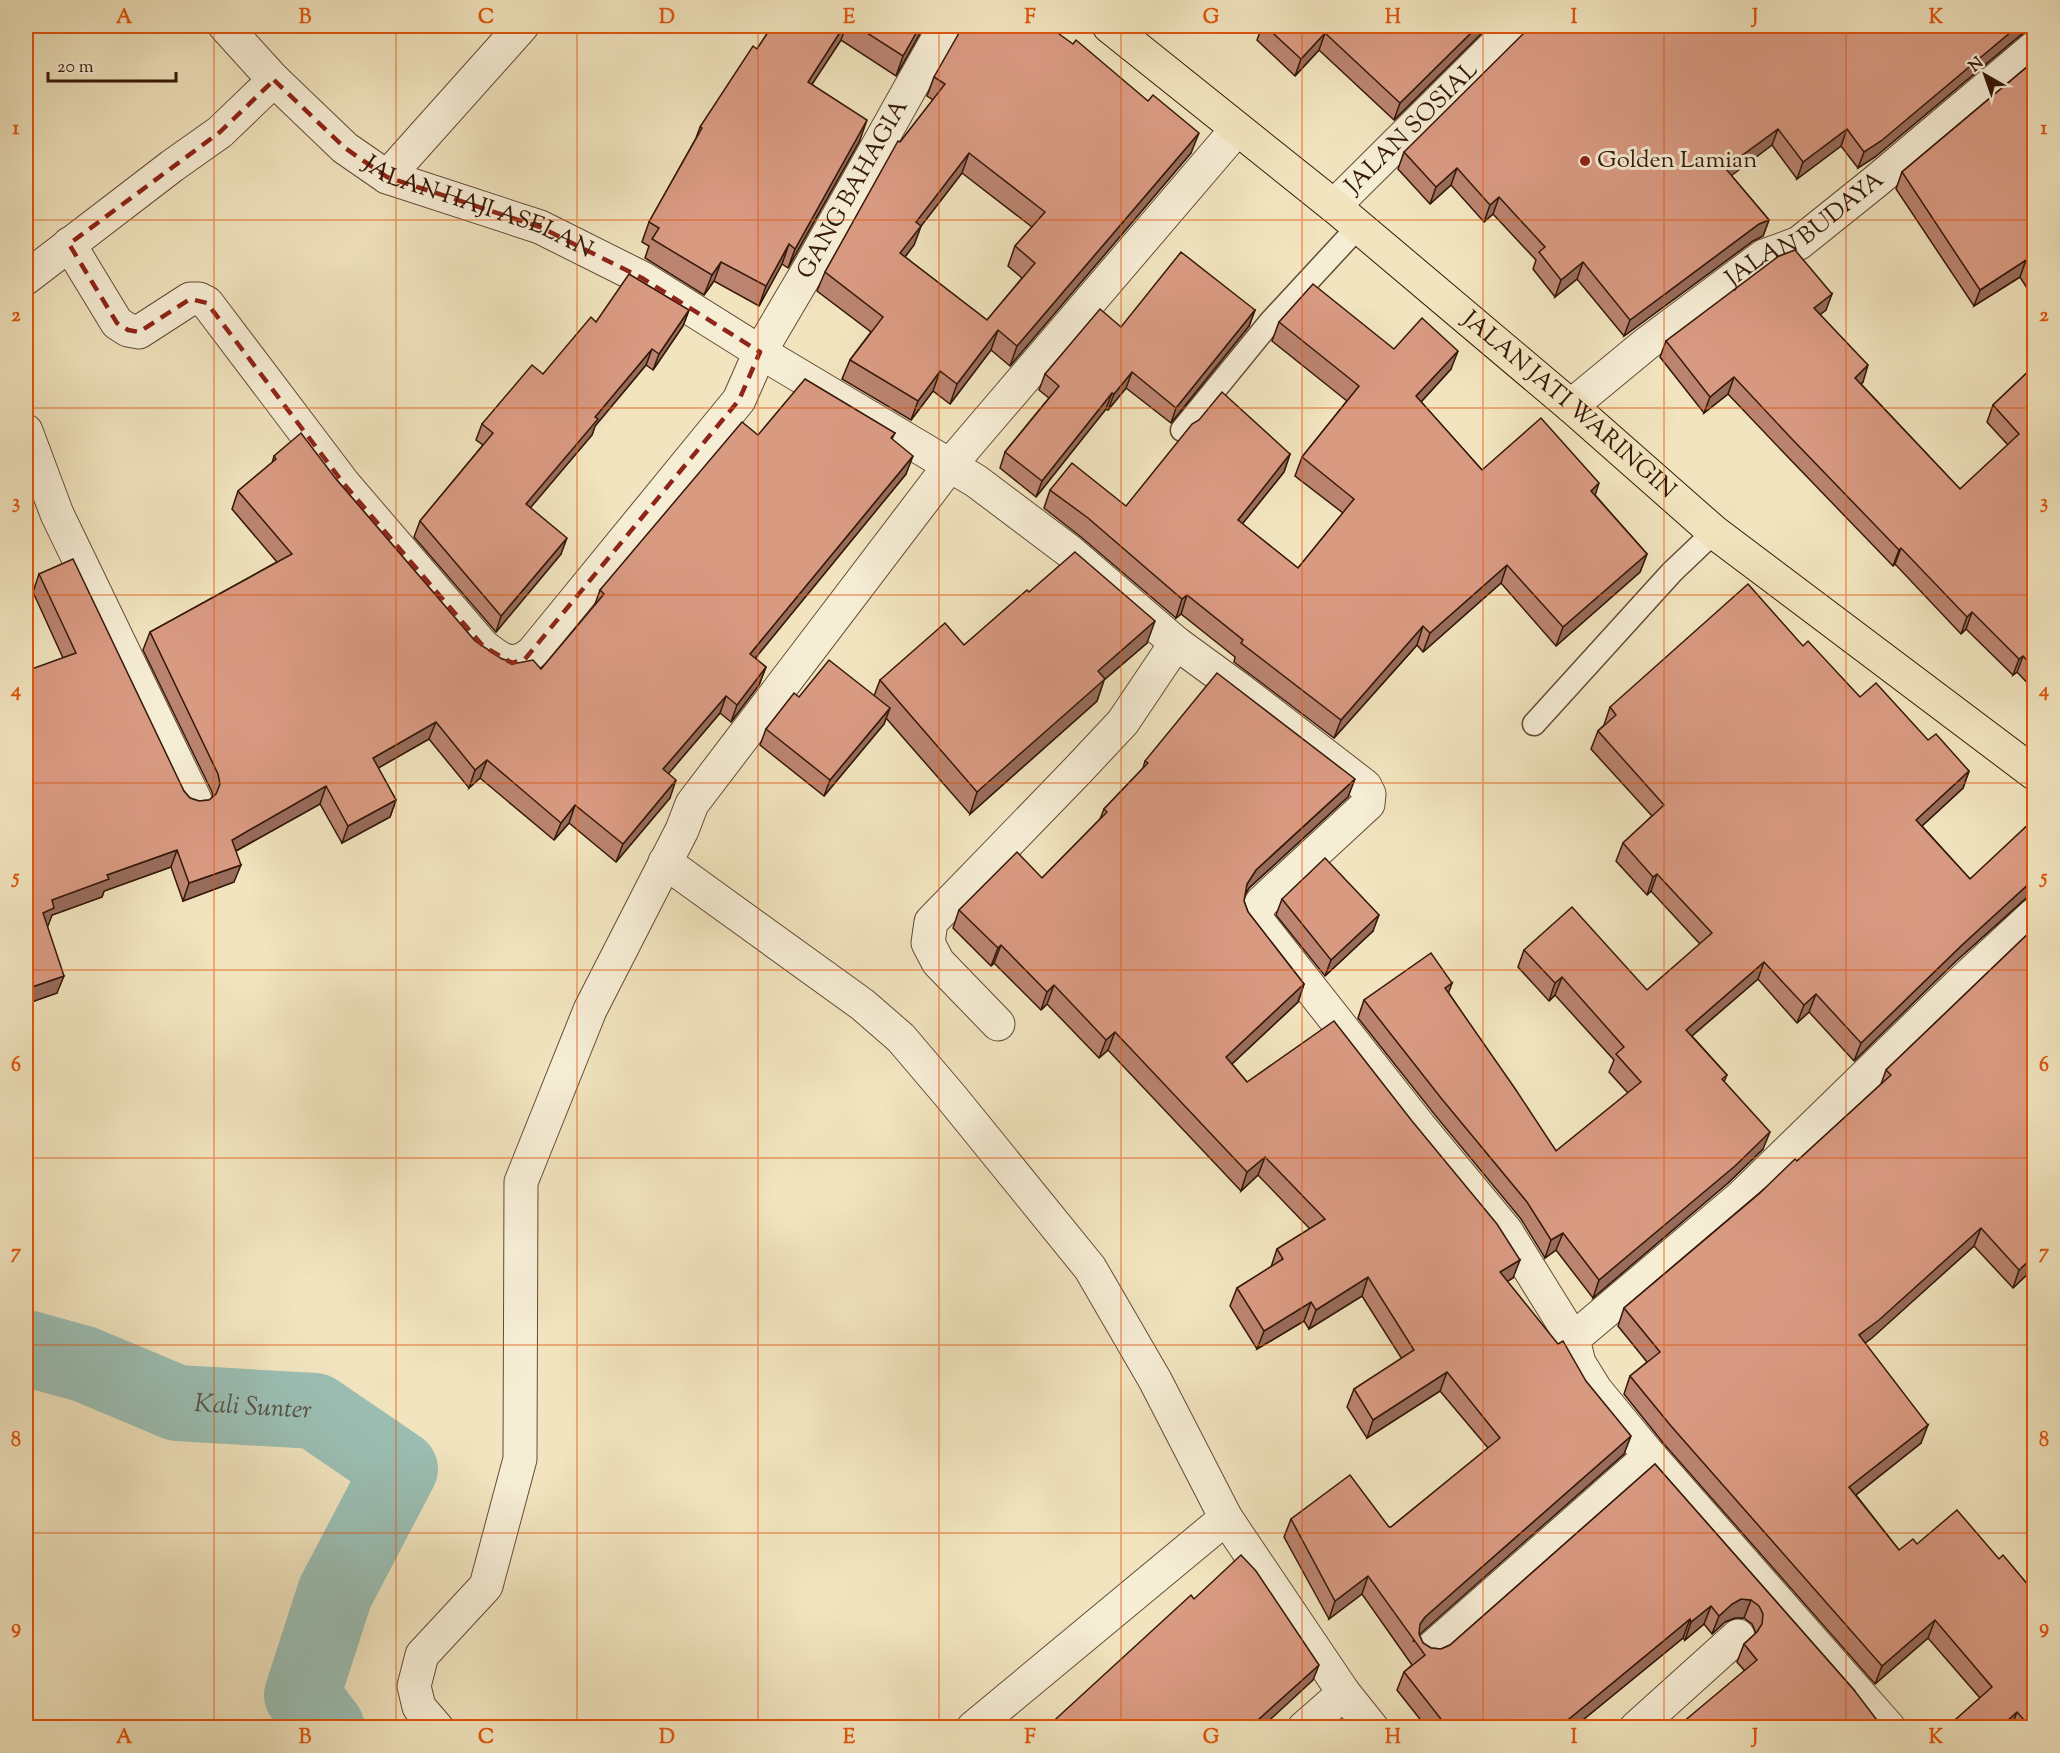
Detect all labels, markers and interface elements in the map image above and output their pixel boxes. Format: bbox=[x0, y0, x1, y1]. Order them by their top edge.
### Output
text: A bbox=[116, 4, 133, 33]
text: B bbox=[299, 4, 312, 33]
text: C bbox=[478, 4, 494, 33]
text: D bbox=[659, 4, 675, 33]
text: E bbox=[843, 4, 856, 33]
text: F bbox=[1024, 4, 1036, 33]
text: G bbox=[1203, 4, 1220, 33]
text: H bbox=[1385, 4, 1401, 33]
text: I bbox=[1571, 4, 1578, 33]
text: J bbox=[1750, 4, 1758, 33]
text: K bbox=[1929, 4, 1944, 33]
scale bar bbox=[48, 45, 176, 83]
north arrow bbox=[1955, 45, 2015, 105]
text: N bbox=[1965, 52, 1989, 78]
street label: JALAN SOSIAL bbox=[1336, 54, 1486, 204]
text: 20 m bbox=[57, 55, 94, 81]
street label: GANG BAHAGIA bbox=[789, 93, 918, 286]
text: 1 bbox=[13, 115, 20, 144]
text: 1 bbox=[2041, 115, 2048, 144]
place label: Golden Lamian bbox=[1597, 144, 1757, 178]
street label: JALAN HAJI ASELAN bbox=[354, 147, 598, 268]
marker: Golden Lamian bbox=[1578, 154, 1592, 168]
street label: JALAN BUDAYA bbox=[1717, 163, 1892, 297]
text: 2 bbox=[11, 302, 21, 331]
street label: JALAN JATI WARINGIN bbox=[1453, 302, 1683, 507]
text: 2 bbox=[2039, 302, 2049, 331]
text: 3 bbox=[12, 489, 20, 518]
text: 3 bbox=[2040, 489, 2048, 518]
text: 4 bbox=[10, 677, 21, 706]
text: 4 bbox=[2038, 677, 2049, 706]
text: 5 bbox=[11, 864, 20, 893]
text: 5 bbox=[2039, 864, 2048, 893]
text: 6 bbox=[11, 1052, 21, 1081]
text: 6 bbox=[2039, 1052, 2049, 1081]
text: 7 bbox=[11, 1239, 22, 1268]
text: 7 bbox=[2039, 1239, 2050, 1268]
water label: Kali Sunter bbox=[193, 1386, 313, 1429]
text: 8 bbox=[11, 1427, 21, 1456]
text: 8 bbox=[2039, 1427, 2049, 1456]
text: 9 bbox=[11, 1614, 21, 1643]
text: 9 bbox=[2039, 1614, 2049, 1643]
text: A bbox=[116, 1724, 133, 1753]
text: B bbox=[299, 1724, 312, 1753]
text: C bbox=[478, 1724, 494, 1753]
text: D bbox=[659, 1724, 675, 1753]
text: E bbox=[843, 1724, 856, 1753]
text: F bbox=[1024, 1724, 1036, 1753]
text: G bbox=[1203, 1724, 1220, 1753]
text: H bbox=[1385, 1724, 1401, 1753]
text: I bbox=[1571, 1724, 1578, 1753]
text: J bbox=[1750, 1724, 1758, 1753]
text: K bbox=[1929, 1724, 1944, 1753]

